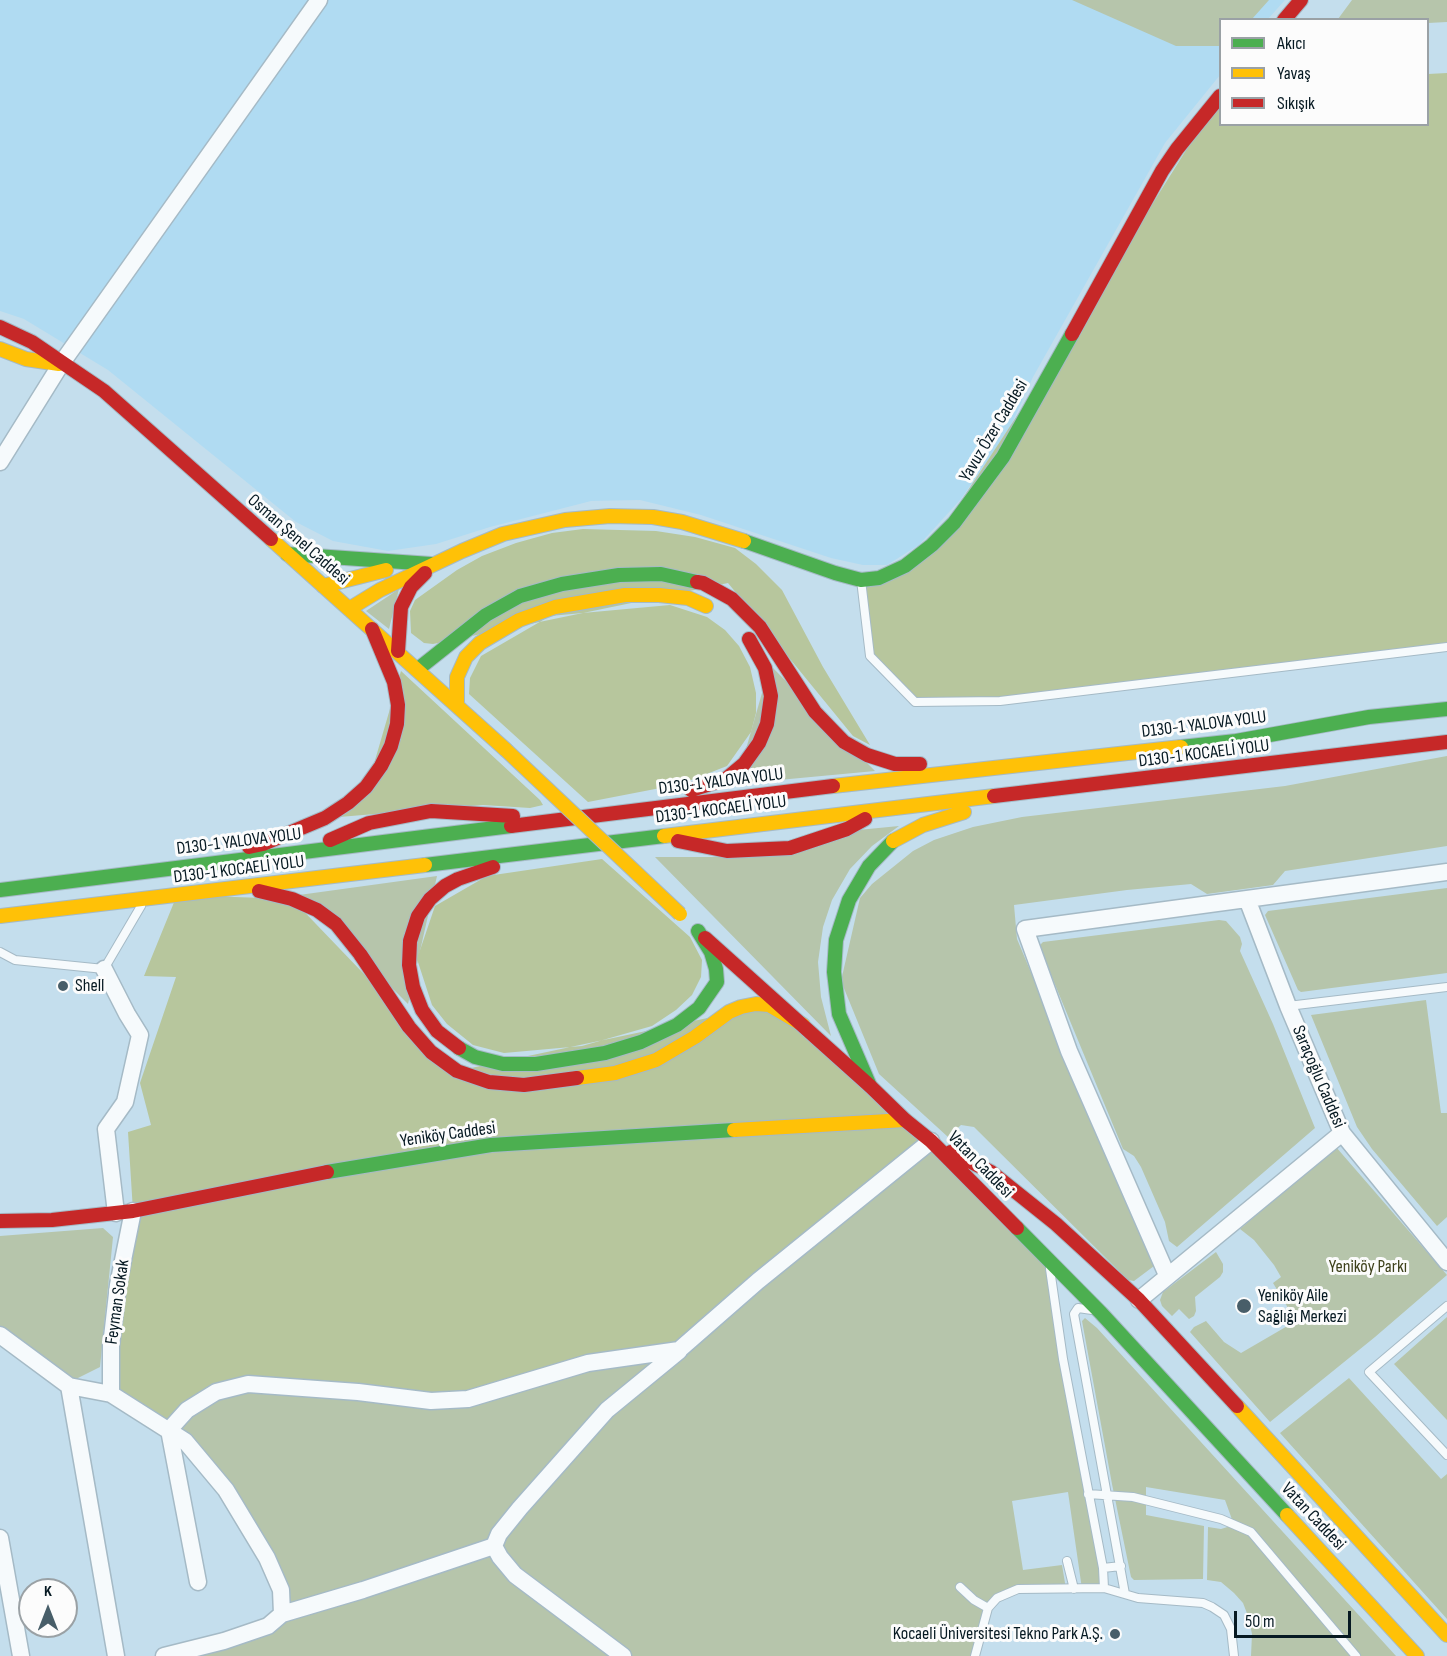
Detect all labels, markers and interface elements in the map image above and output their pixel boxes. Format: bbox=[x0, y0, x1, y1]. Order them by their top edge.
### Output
legend bbox=[1219, 18, 1429, 126]
text: Akıcı bbox=[1277, 33, 1306, 54]
text: Yavaş bbox=[1277, 63, 1311, 84]
text: Sıkışık bbox=[1277, 93, 1315, 114]
street label: Yavuz Özer Caddesi bbox=[955, 376, 1033, 486]
street label: Osman Şenel Caddesi bbox=[243, 490, 353, 590]
street label: D130-1 YALOVA YOLU bbox=[1140, 707, 1268, 743]
street label: D130-1 KOCAELİ YOLU bbox=[1137, 735, 1271, 773]
street label: D130-1 YALOVA YOLU bbox=[657, 764, 785, 800]
street label: D130-1 KOCAELİ YOLU bbox=[654, 791, 788, 829]
street label: D130-1 YALOVA YOLU bbox=[175, 824, 303, 860]
street label: D130-1 KOCAELİ YOLU bbox=[172, 851, 306, 889]
place label: Shell bbox=[75, 975, 104, 997]
marker: Shell bbox=[56, 979, 70, 993]
street label: Saraçoğlu Caddesi bbox=[1287, 1022, 1349, 1132]
street label: Yeniköy Caddesi bbox=[399, 1118, 497, 1152]
street label: Vatan Caddesi bbox=[943, 1127, 1017, 1203]
park label: Yeniköy Parkı bbox=[1329, 1256, 1407, 1278]
street label: Feyman Sokak bbox=[101, 1258, 135, 1346]
place label: Yeniköy Aile Sağlığı Merkezi bbox=[1258, 1285, 1347, 1328]
marker: Yeniköy Aile Sağlığı Merkezi bbox=[1235, 1297, 1253, 1315]
street label: Vatan Caddesi bbox=[1276, 1479, 1350, 1555]
north arrow bbox=[18, 1578, 78, 1638]
text: K bbox=[44, 1582, 52, 1601]
scale bar bbox=[1237, 1599, 1354, 1637]
text: 50 m bbox=[1245, 1611, 1275, 1632]
place label: Kocaeli Üniversitesi Tekno Park A.Ş. bbox=[893, 1623, 1103, 1645]
marker: Kocaeli Üniversitesi Tekno Park A.Ş. bbox=[1108, 1627, 1122, 1641]

